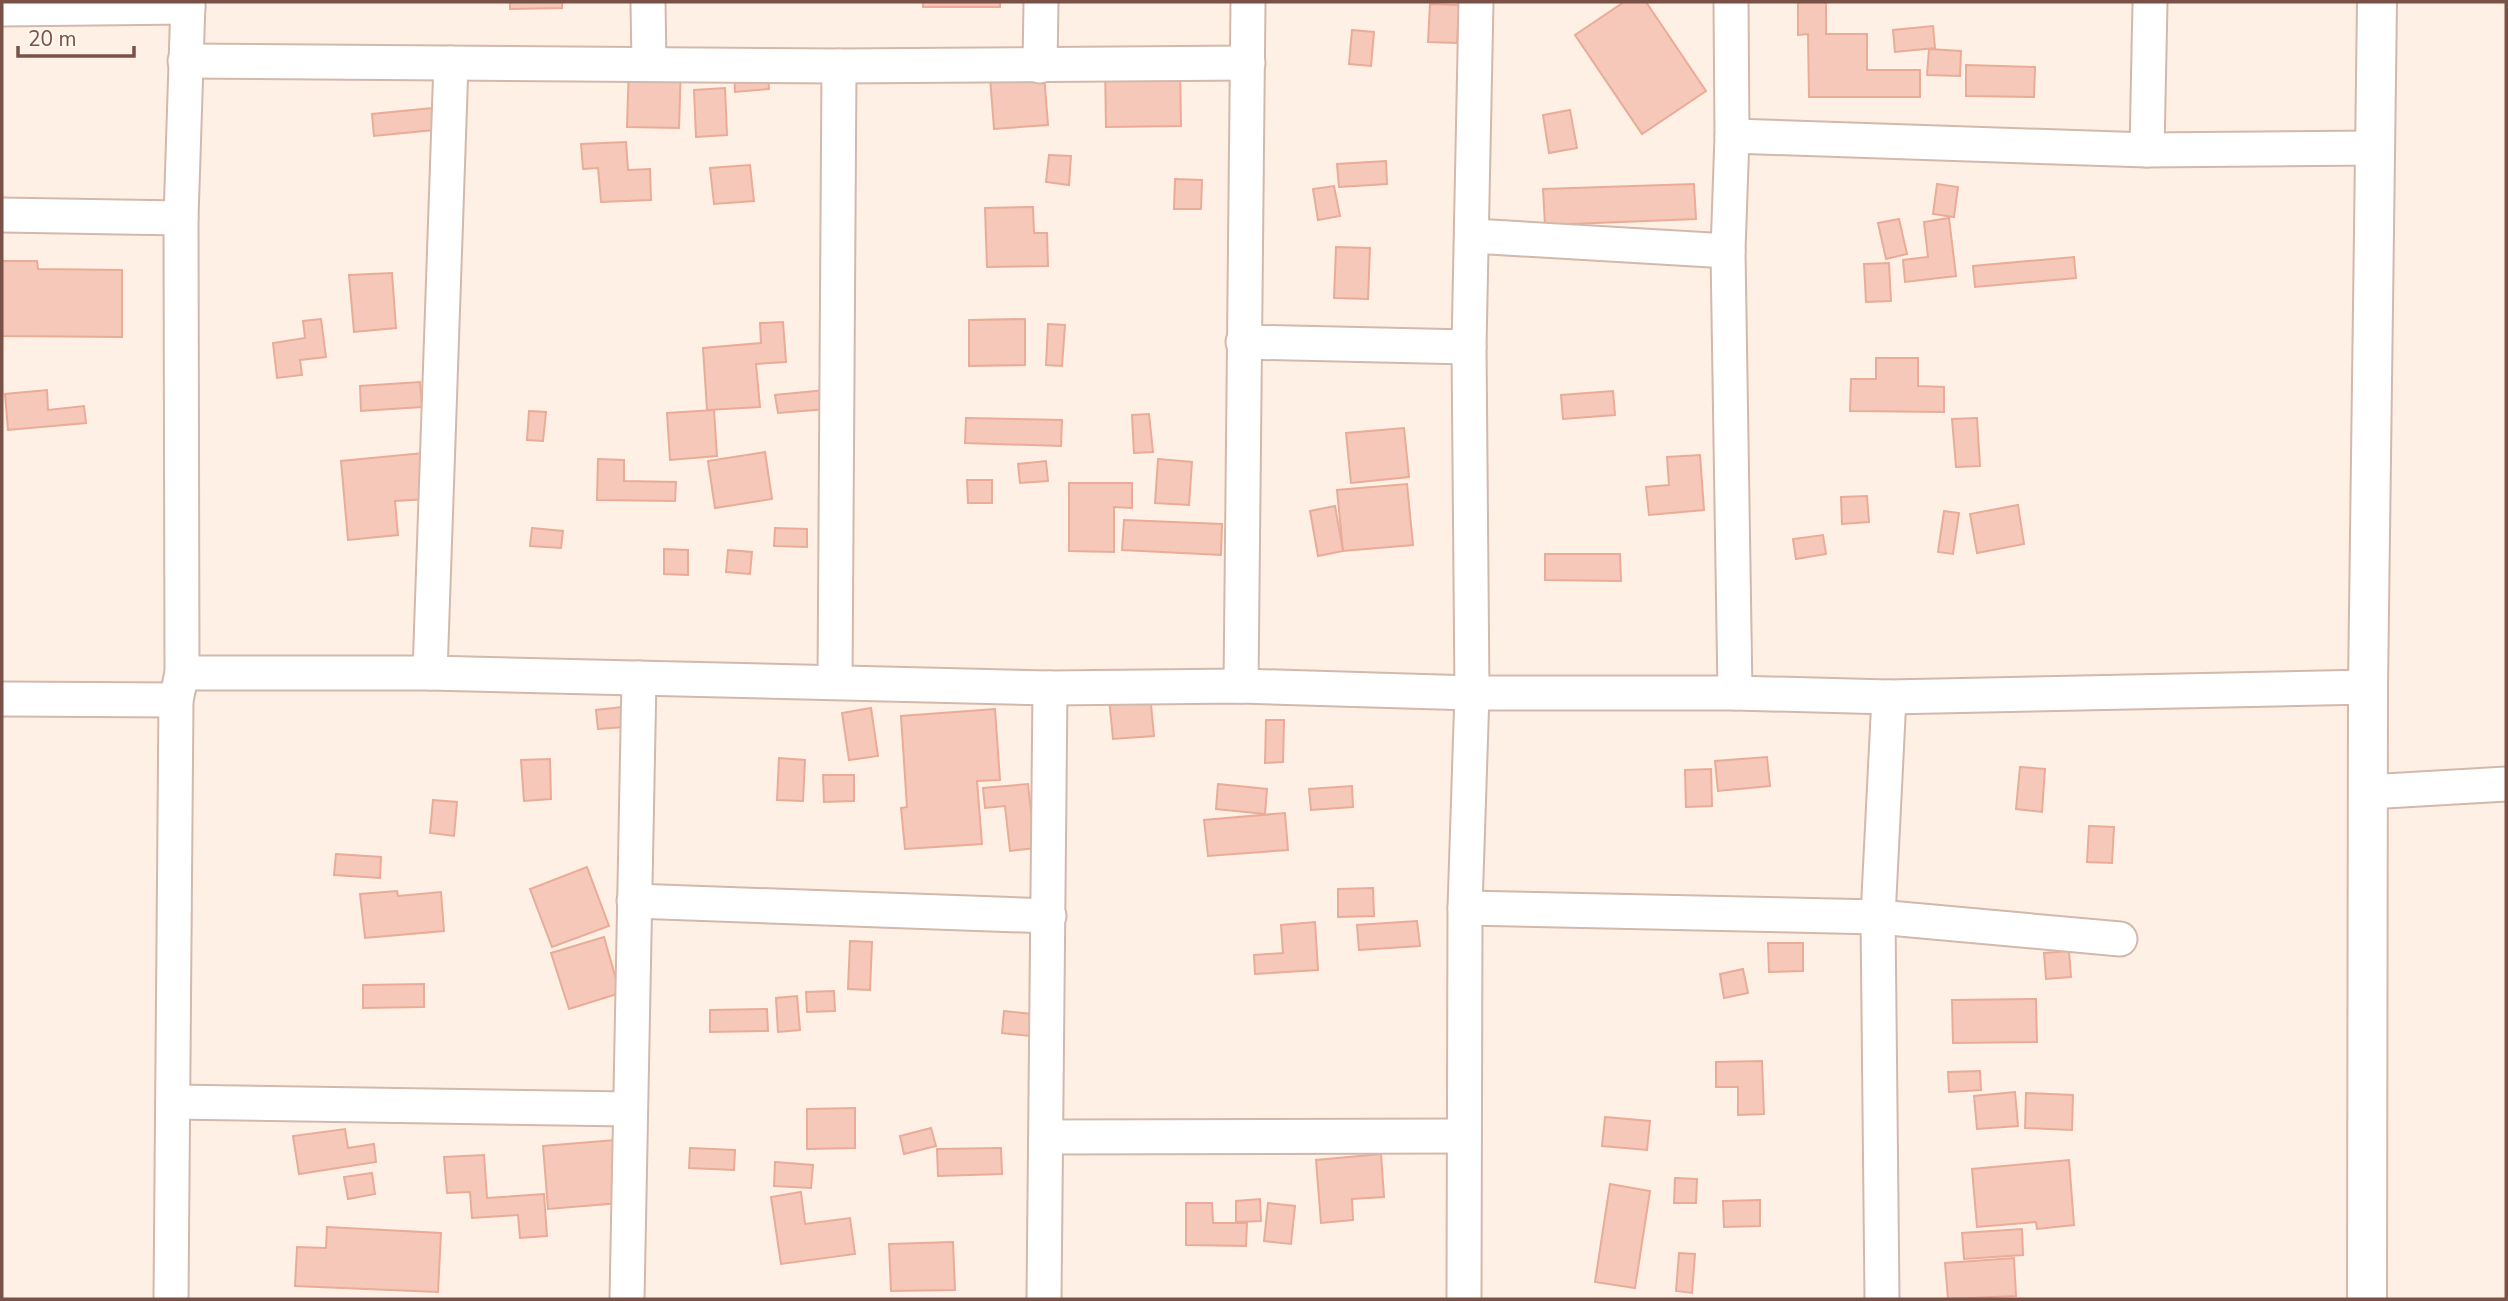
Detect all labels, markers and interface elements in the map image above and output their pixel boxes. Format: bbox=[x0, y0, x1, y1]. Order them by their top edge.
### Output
scale bar bbox=[18, 14, 133, 58]
text: 20 m bbox=[28, 25, 77, 53]

